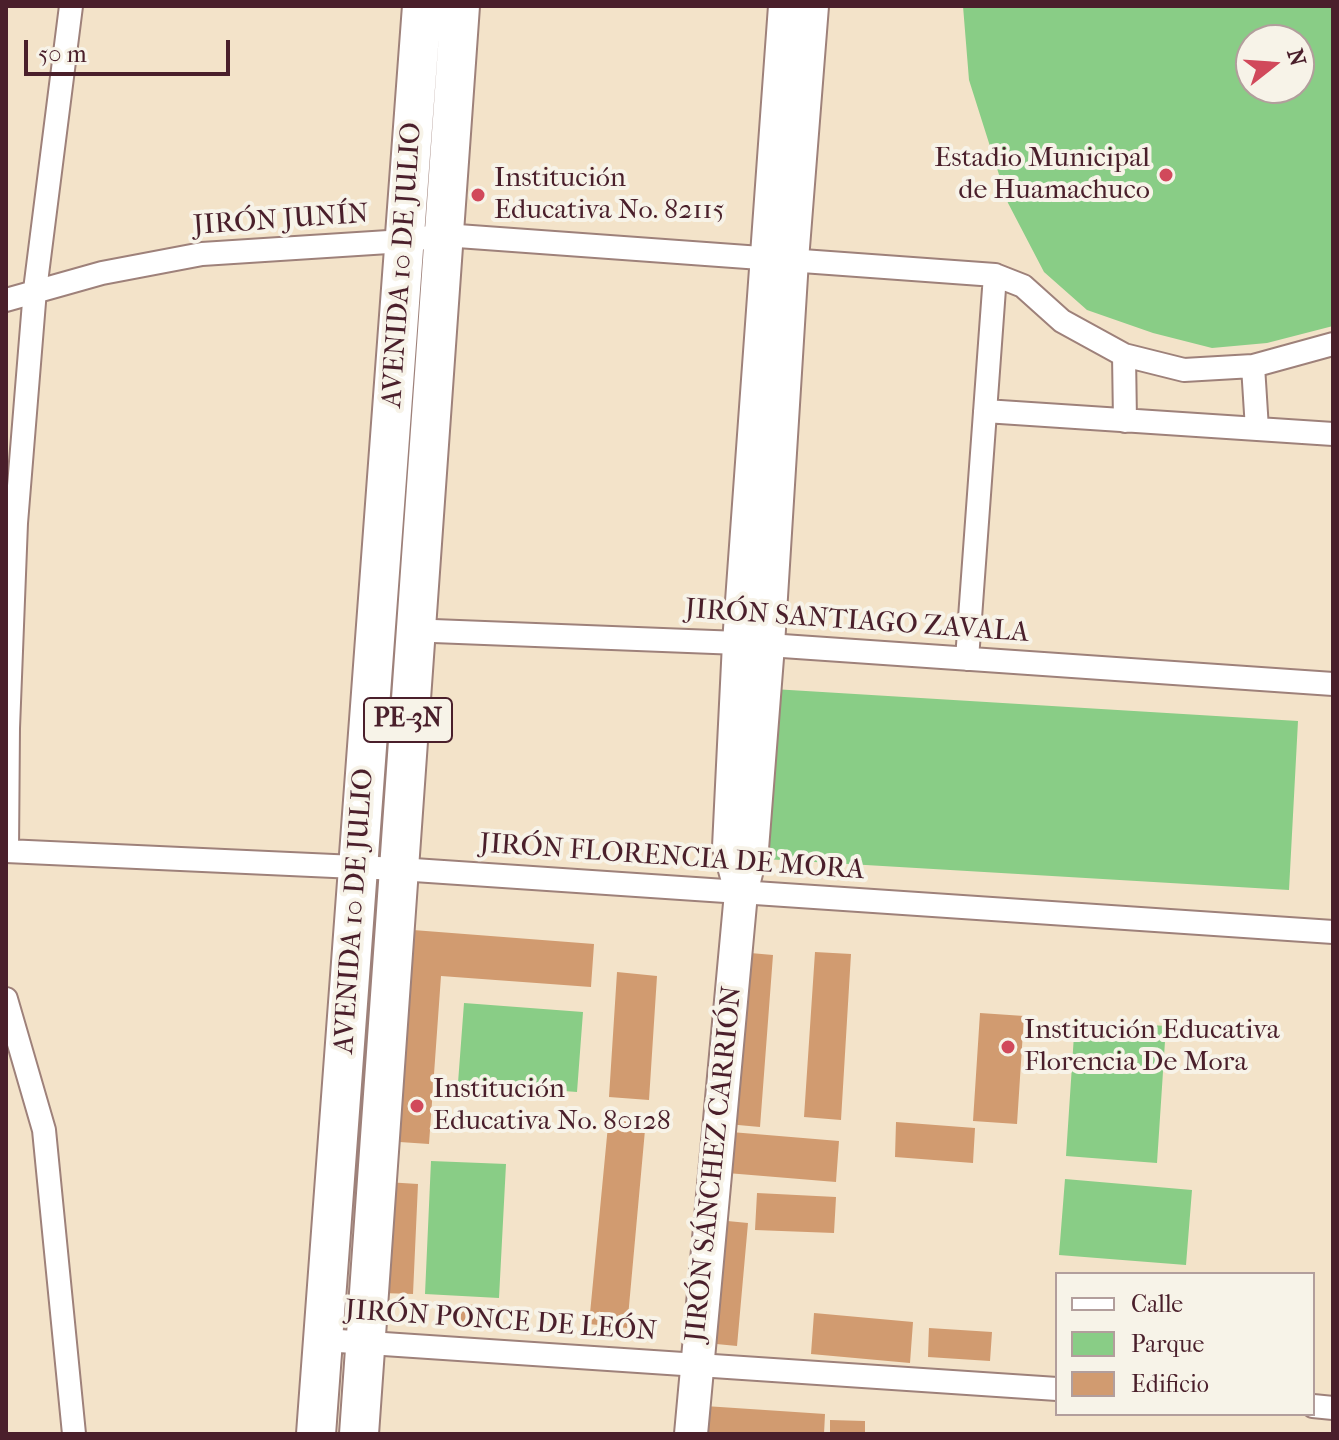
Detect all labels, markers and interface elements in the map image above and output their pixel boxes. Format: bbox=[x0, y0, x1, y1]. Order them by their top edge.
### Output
scale bar bbox=[28, 24, 234, 74]
north arrow bbox=[1235, 24, 1315, 104]
text: 50 m bbox=[38, 40, 87, 68]
text: N bbox=[1281, 46, 1311, 69]
street label: AVENIDA 10 DE JULIO bbox=[376, 121, 430, 409]
place label: Estadio Municipal de Huamachuco bbox=[934, 142, 1150, 208]
place label: Institución Educativa No. 82115 bbox=[494, 162, 725, 228]
marker: Estadio Municipal de Huamachuco bbox=[1157, 166, 1175, 184]
marker: Institución Educativa No. 82115 bbox=[469, 186, 487, 204]
street label: JIRÓN JUNÍN bbox=[192, 198, 370, 244]
street label: JIRÓN SANTIAGO ZAVALA bbox=[684, 593, 1030, 651]
road number: PE-3N bbox=[364, 698, 452, 742]
street label: AVENIDA 10 DE JULIO bbox=[328, 767, 382, 1055]
street label: JIRÓN FLORENCIA DE MORA bbox=[478, 828, 866, 888]
street label: JIRÓN SÁNCHEZ CARRIÓN bbox=[680, 984, 750, 1344]
place label: Institución Educativa Florencia De Mora bbox=[1024, 1014, 1280, 1080]
marker: Institución Educativa Florencia De Mora bbox=[999, 1038, 1017, 1056]
place label: Institución Educativa No. 80128 bbox=[433, 1073, 671, 1139]
marker: Institución Educativa No. 80128 bbox=[408, 1097, 426, 1115]
legend bbox=[1055, 1272, 1315, 1416]
text: Calle bbox=[1131, 1290, 1183, 1318]
street label: JIRÓN PONCE DE LEÓN bbox=[344, 1294, 658, 1350]
text: Parque bbox=[1131, 1330, 1204, 1358]
text: Edificio bbox=[1131, 1370, 1209, 1398]

